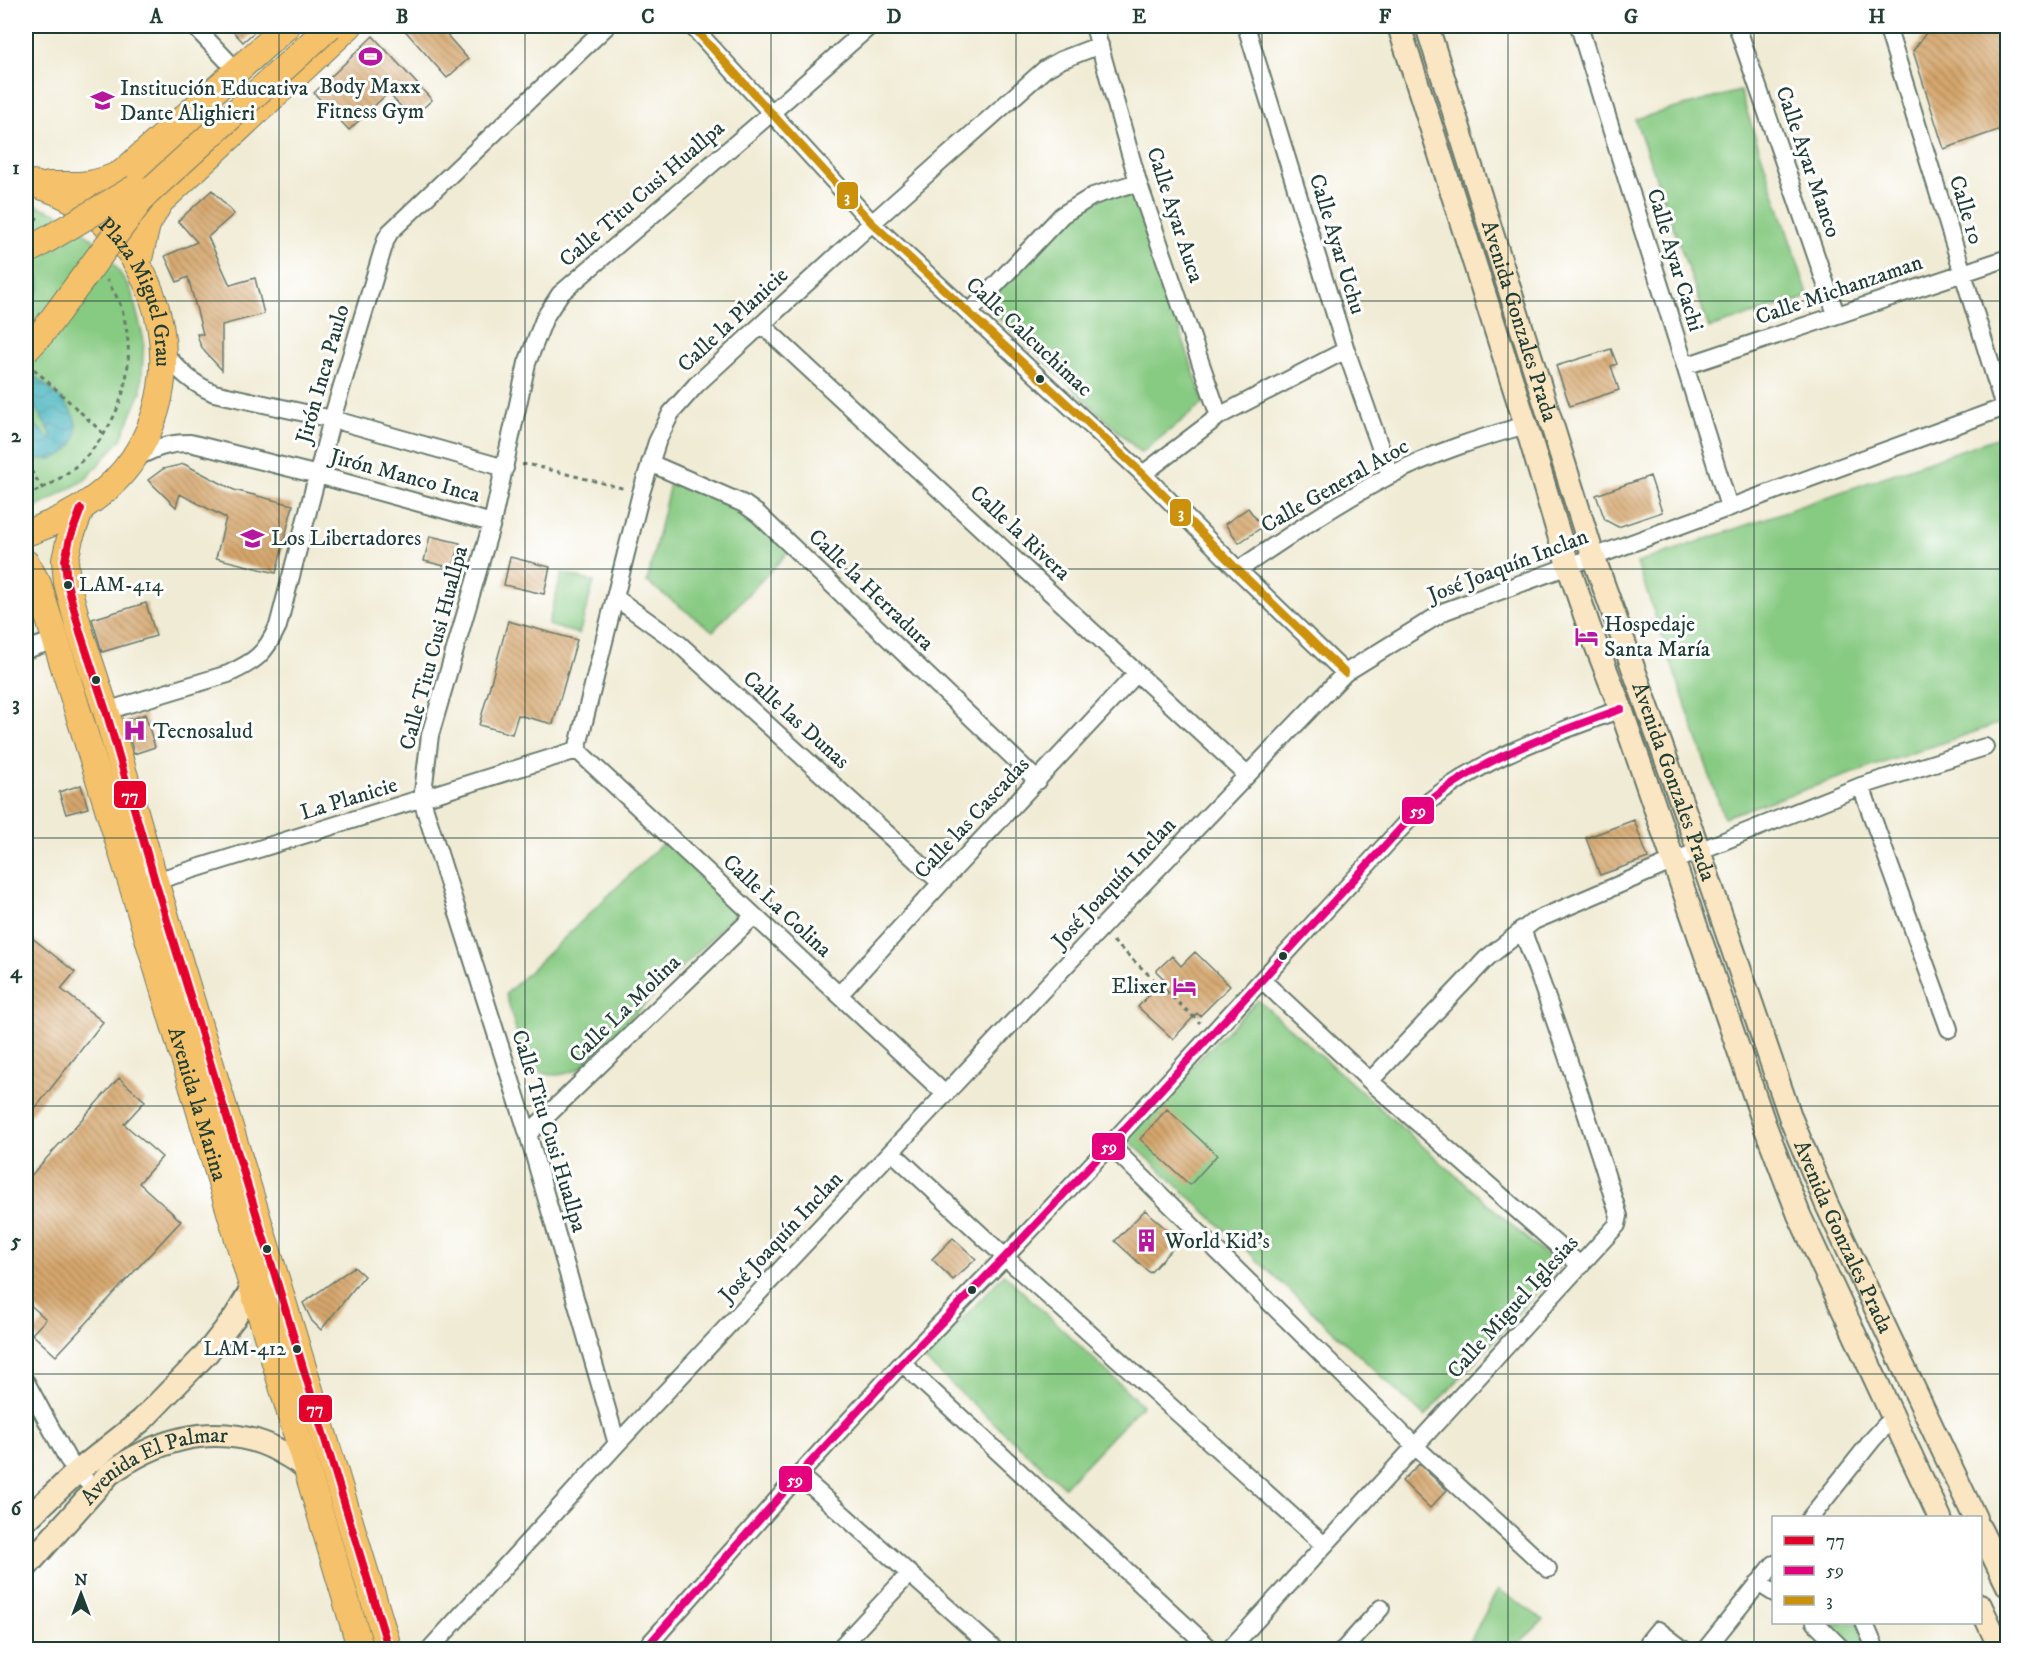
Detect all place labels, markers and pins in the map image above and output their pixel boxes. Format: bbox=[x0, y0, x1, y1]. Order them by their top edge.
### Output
sports icon: Body Maxx Fitness Gym bbox=[357, 44, 383, 70]
place label: Body Maxx Fitness Gym bbox=[316, 73, 424, 125]
place label: Institución Educativa Dante Alighieri bbox=[120, 75, 309, 127]
school or university icon: Institución Educativa Dante Alighieri bbox=[89, 88, 115, 114]
unlabelled marker bbox=[1034, 373, 1046, 385]
school or university icon: Los Libertadores bbox=[240, 525, 266, 551]
place label: Los Libertadores bbox=[271, 525, 421, 552]
place label: LAM-414 bbox=[79, 573, 164, 598]
marker: LAM-414 bbox=[62, 579, 74, 591]
place label: Hospedaje Santa María bbox=[1604, 611, 1711, 663]
hotel icon: Hospedaje Santa María bbox=[1573, 624, 1599, 650]
unlabelled marker bbox=[90, 674, 102, 686]
hospital icon: Tecnosalud bbox=[122, 718, 148, 744]
place label: Tecnosalud bbox=[153, 718, 253, 745]
unlabelled marker bbox=[1277, 950, 1289, 962]
place label: Elixer bbox=[1111, 973, 1168, 1000]
hotel icon: Elixer bbox=[1172, 973, 1198, 999]
building icon: World Kid's bbox=[1134, 1228, 1160, 1254]
place label: World Kid's bbox=[1164, 1228, 1270, 1255]
unlabelled marker bbox=[261, 1243, 273, 1255]
unlabelled marker bbox=[966, 1284, 978, 1296]
place label: LAM-412 bbox=[203, 1337, 286, 1362]
marker: LAM-412 bbox=[291, 1343, 303, 1355]

